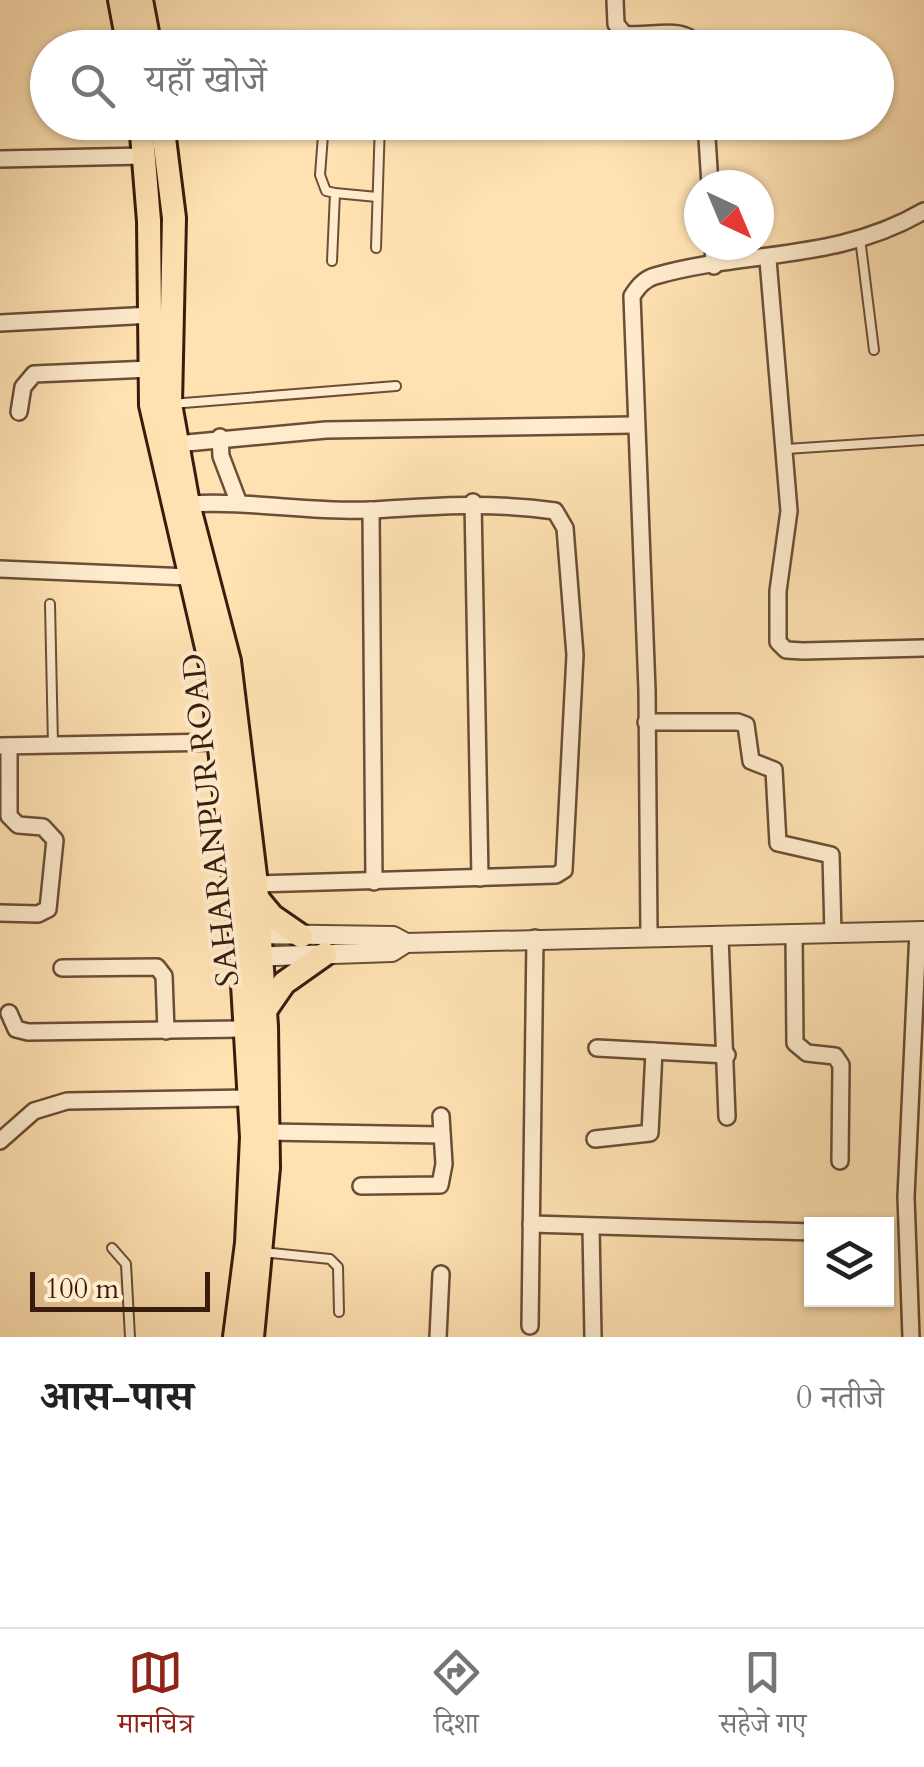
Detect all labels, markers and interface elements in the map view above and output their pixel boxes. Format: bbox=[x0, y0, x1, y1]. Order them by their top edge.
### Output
search box bbox=[30, 30, 894, 140]
text: यहाँ खोजें bbox=[145, 54, 266, 106]
icon: search bbox=[65, 58, 120, 113]
north arrow bbox=[684, 170, 774, 260]
street label: SAHARANPUR ROAD bbox=[172, 651, 250, 989]
map controls bbox=[804, 1217, 894, 1307]
button: layers bbox=[804, 1217, 894, 1307]
scale bar bbox=[30, 1267, 210, 1312]
text: 100 m bbox=[45, 1270, 119, 1308]
text: आस-पास bbox=[40, 1368, 194, 1425]
text: 0 नतीजे bbox=[796, 1376, 884, 1420]
tab: मानचित्र bbox=[118, 1645, 194, 1751]
tab: दिशा bbox=[429, 1645, 484, 1751]
tab: सहेजे गए bbox=[719, 1645, 806, 1751]

